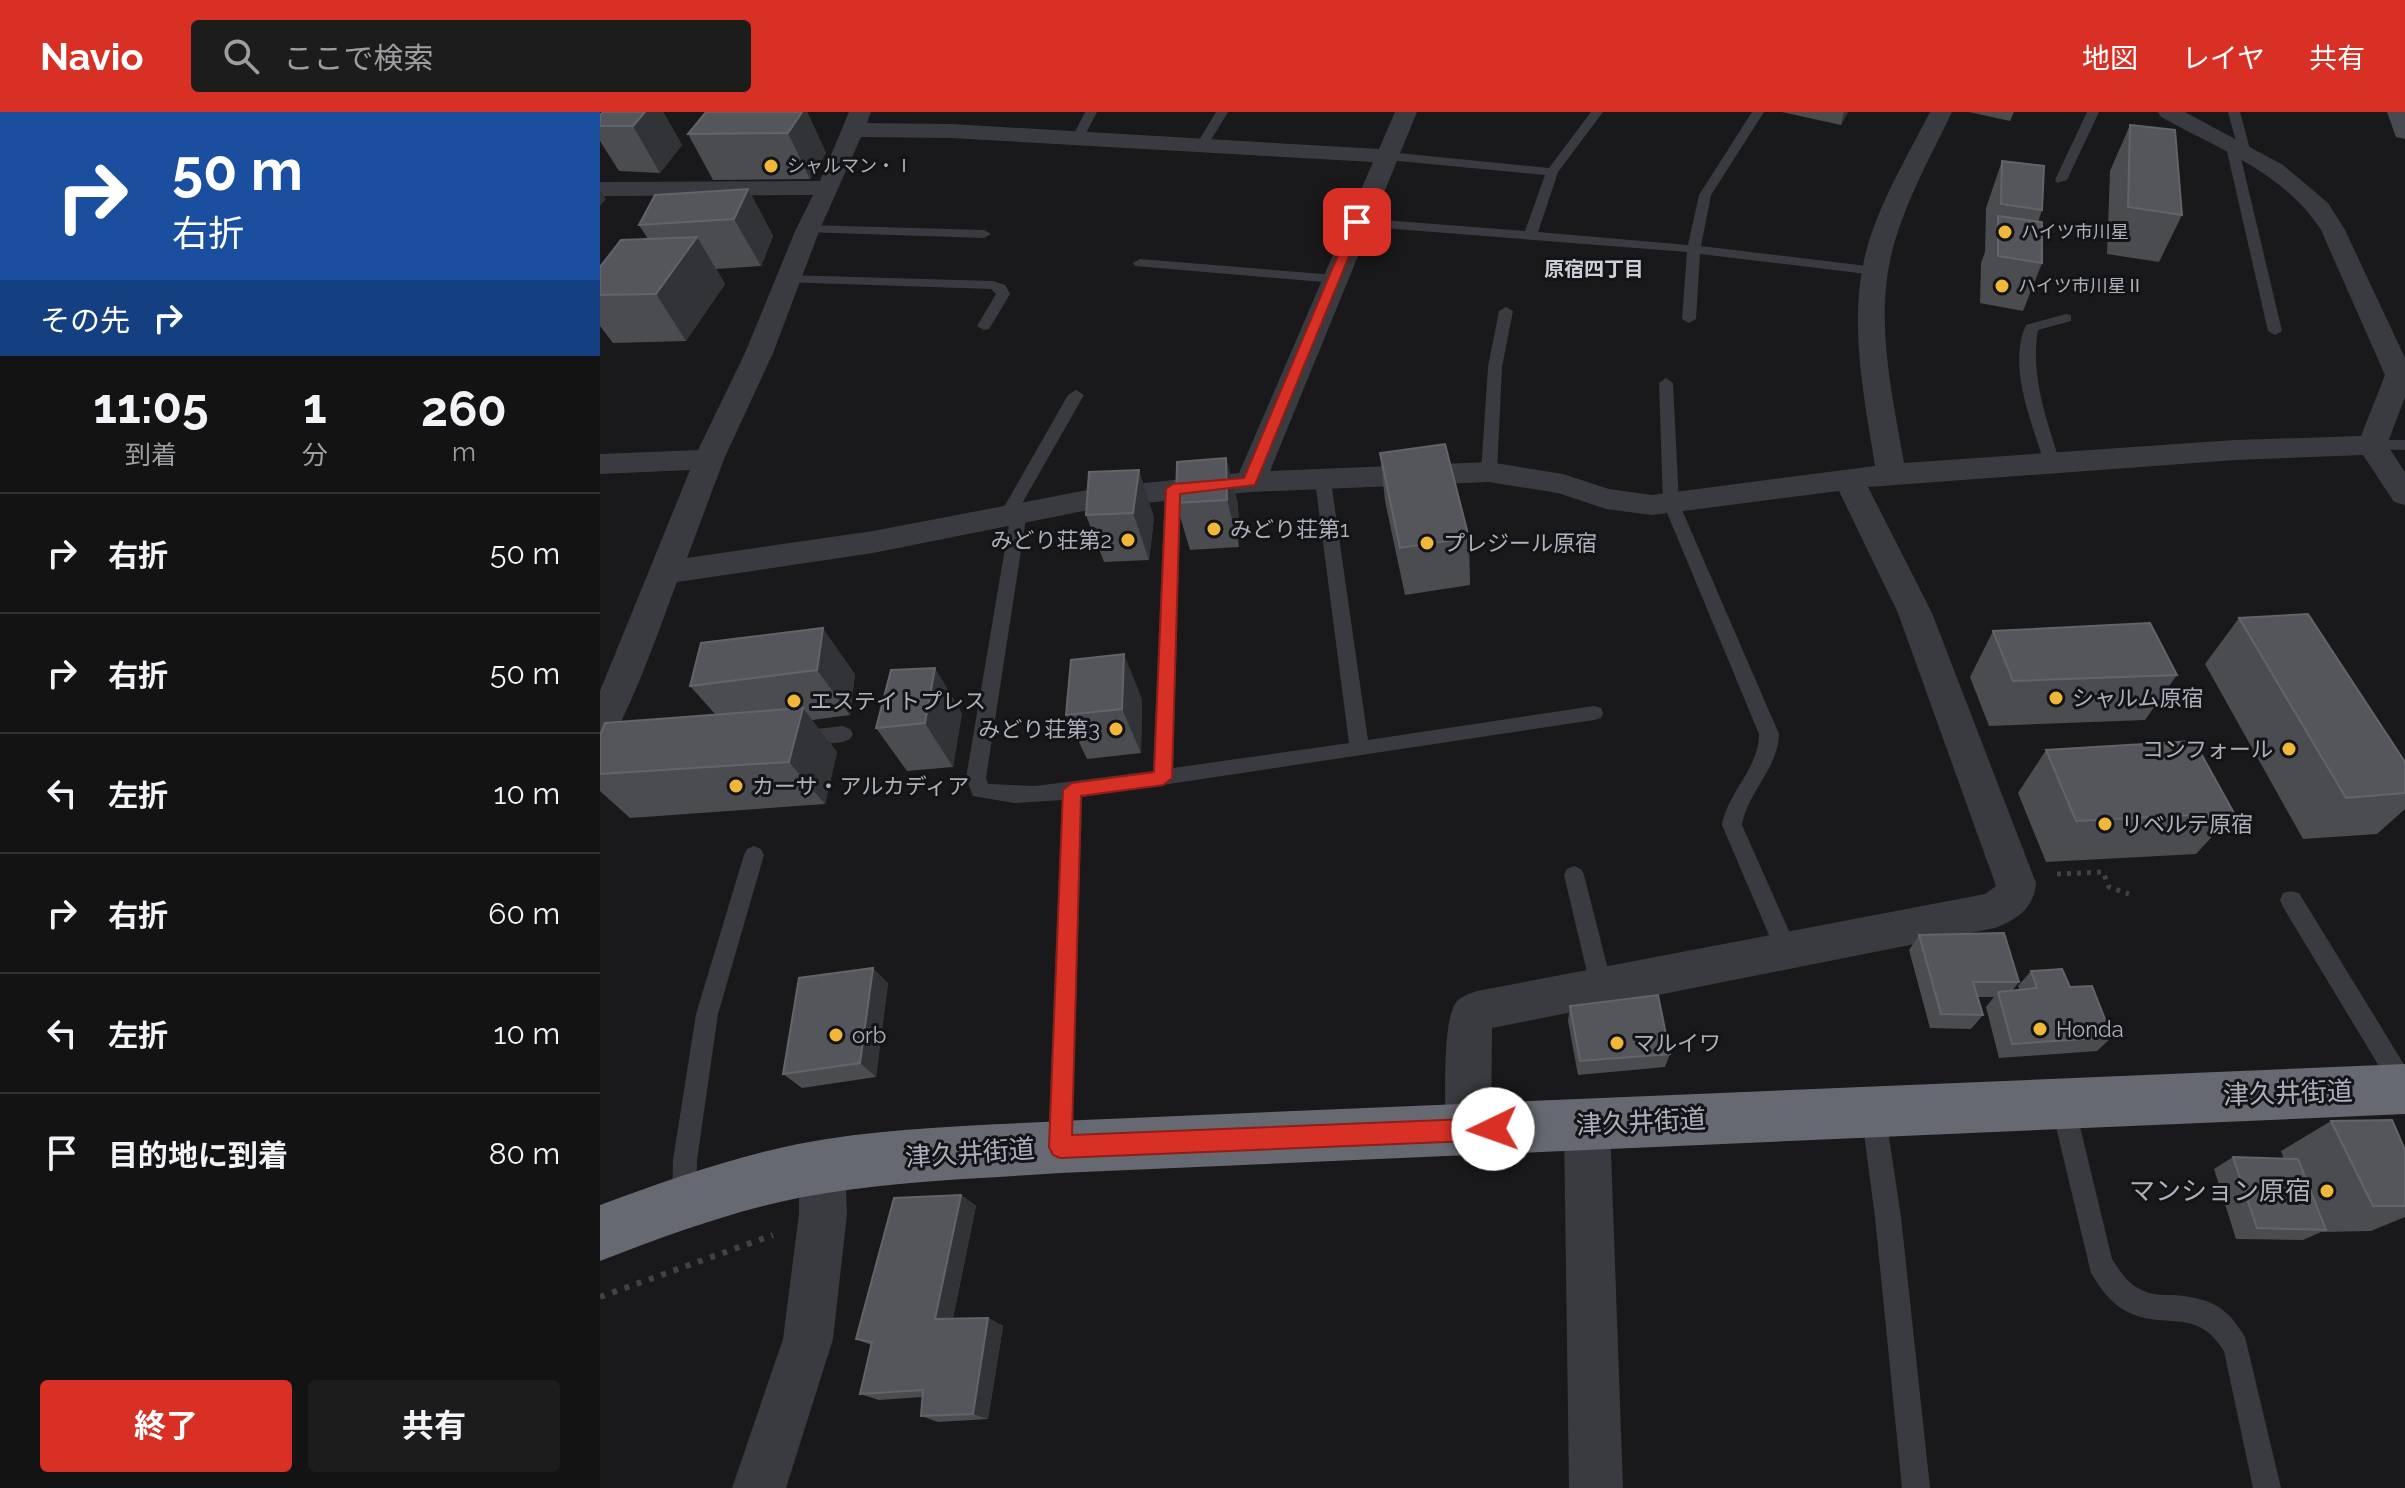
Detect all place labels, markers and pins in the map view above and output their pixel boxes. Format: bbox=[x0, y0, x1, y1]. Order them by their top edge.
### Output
place label: シャルマン・Ⅰ bbox=[787, 155, 913, 176]
marker: シャルマン・Ⅰ bbox=[762, 157, 780, 175]
pin bbox=[1323, 188, 1391, 256]
place label: ハイツ市川星 bbox=[2021, 221, 2129, 242]
marker: ハイツ市川星 bbox=[1996, 223, 2014, 241]
place label: ハイツ市川星Ⅱ bbox=[2018, 275, 2144, 296]
marker: ハイツ市川星Ⅱ bbox=[1993, 277, 2011, 295]
place label: みどり荘第1 bbox=[1230, 516, 1349, 542]
marker: みどり荘第1 bbox=[1205, 520, 1223, 538]
place label: みどり荘第2 bbox=[991, 527, 1112, 553]
place label: プレジール原宿 bbox=[1443, 530, 1597, 556]
marker: みどり荘第2 bbox=[1119, 531, 1137, 549]
marker: プレジール原宿 bbox=[1418, 534, 1436, 552]
place label: シャルム原宿 bbox=[2072, 685, 2204, 711]
place label: エステイトプレス bbox=[810, 688, 986, 714]
marker: シャルム原宿 bbox=[2047, 689, 2065, 707]
marker: エステイトプレス bbox=[785, 692, 803, 710]
place label: みどり荘第3 bbox=[978, 716, 1100, 742]
marker: みどり荘第3 bbox=[1107, 720, 1125, 738]
place label: コンフォール bbox=[2142, 736, 2273, 762]
marker: コンフォール bbox=[2280, 740, 2298, 758]
place label: カーサ・アルカディア bbox=[752, 773, 969, 799]
marker: カーサ・アルカディア bbox=[727, 777, 745, 795]
place label: リベルテ原宿 bbox=[2121, 811, 2253, 837]
marker: リベルテ原宿 bbox=[2096, 815, 2114, 833]
place label: Honda bbox=[2056, 1016, 2124, 1042]
marker: Honda bbox=[2031, 1020, 2049, 1038]
place label: orb bbox=[852, 1022, 886, 1048]
marker: orb bbox=[827, 1026, 845, 1044]
place label: マルイワ bbox=[1633, 1030, 1721, 1056]
marker: マルイワ bbox=[1608, 1034, 1626, 1052]
place label: マンション原宿 bbox=[2129, 1176, 2311, 1206]
marker: マンション原宿 bbox=[2318, 1182, 2336, 1200]

